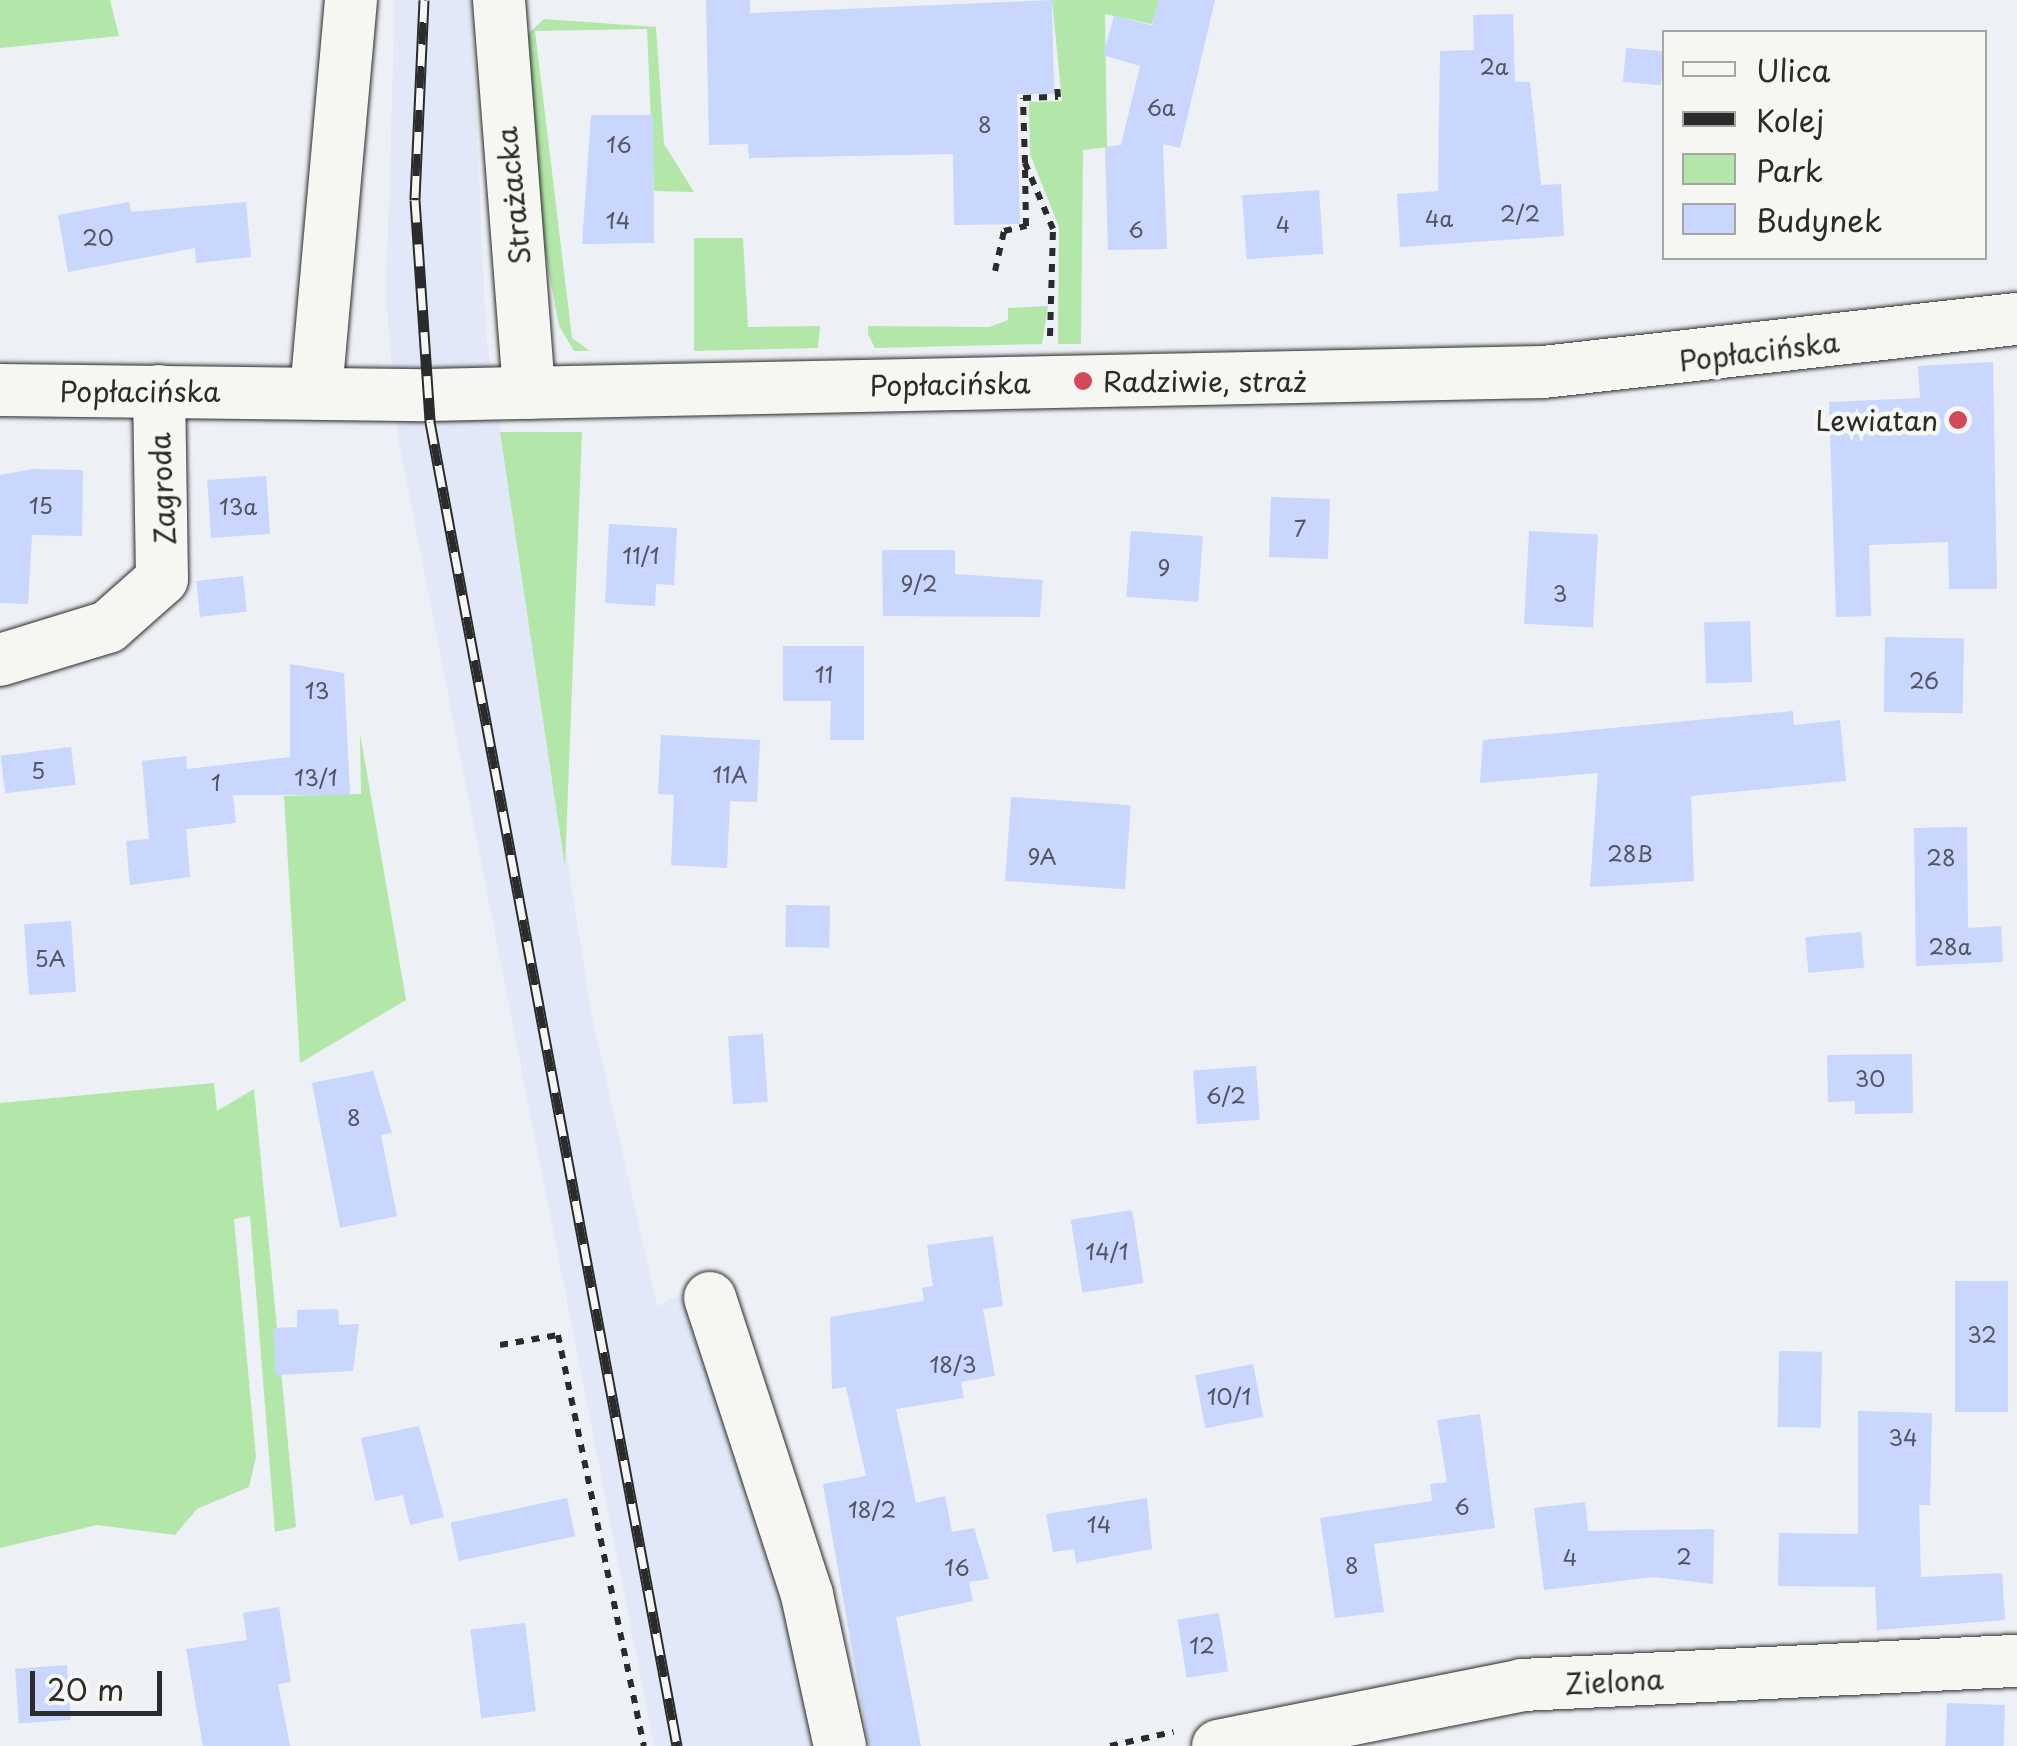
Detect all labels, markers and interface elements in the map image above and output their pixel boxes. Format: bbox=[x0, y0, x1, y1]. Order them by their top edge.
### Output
legend bbox=[1662, 30, 1987, 260]
text: Ulica bbox=[1756, 47, 1830, 92]
house number: 2a bbox=[1480, 53, 1508, 79]
house number: 6a bbox=[1146, 94, 1176, 120]
text: Kolej bbox=[1756, 97, 1824, 142]
house number: 8 bbox=[978, 111, 992, 137]
street label: Strażacka bbox=[489, 125, 537, 267]
house number: 16 bbox=[606, 131, 632, 157]
text: Park bbox=[1756, 147, 1823, 192]
text: Budynek bbox=[1756, 197, 1882, 242]
house number: 2/2 bbox=[1500, 200, 1540, 226]
house number: 4a bbox=[1425, 205, 1453, 231]
house number: 14 bbox=[606, 207, 630, 233]
house number: 4 bbox=[1276, 211, 1290, 237]
house number: 6 bbox=[1128, 216, 1144, 242]
house number: 20 bbox=[82, 224, 114, 250]
street label: Popłacińska bbox=[1677, 325, 1841, 377]
place label: Radziwie, straż bbox=[1103, 364, 1307, 398]
street label: Popłacińska bbox=[869, 366, 1031, 402]
marker: Radziwie, straż bbox=[1072, 370, 1094, 392]
street label: Popłacińska bbox=[59, 374, 221, 408]
place label: Lewiatan bbox=[1815, 403, 1938, 437]
marker: Lewiatan bbox=[1947, 409, 1969, 431]
street label: Zagroda bbox=[142, 432, 182, 546]
house number: 15 bbox=[29, 492, 53, 518]
house number: 13a bbox=[219, 493, 257, 519]
house number: 7 bbox=[1294, 515, 1306, 541]
house number: 11/1 bbox=[622, 542, 660, 568]
house number: 9 bbox=[1158, 554, 1170, 580]
house number: 9/2 bbox=[900, 570, 938, 596]
house number: 3 bbox=[1553, 580, 1567, 606]
house number: 11 bbox=[815, 661, 833, 687]
house number: 26 bbox=[1909, 667, 1939, 693]
house number: 13 bbox=[305, 677, 329, 703]
house number: 5 bbox=[31, 757, 45, 783]
house number: 11A bbox=[712, 761, 748, 787]
house number: 13/1 bbox=[294, 764, 338, 790]
house number: 1 bbox=[211, 769, 221, 795]
house number: 28B bbox=[1607, 840, 1653, 866]
house number: 9A bbox=[1027, 843, 1057, 869]
house number: 28 bbox=[1926, 844, 1956, 870]
house number: 28a bbox=[1929, 933, 1971, 959]
house number: 5A bbox=[35, 945, 65, 971]
house number: 30 bbox=[1855, 1065, 1885, 1091]
house number: 6/2 bbox=[1206, 1082, 1246, 1108]
house number: 8 bbox=[347, 1104, 361, 1130]
house number: 14/1 bbox=[1085, 1238, 1129, 1264]
house number: 32 bbox=[1967, 1321, 1997, 1347]
house number: 18/3 bbox=[929, 1351, 977, 1377]
house number: 10/1 bbox=[1207, 1383, 1251, 1409]
house number: 34 bbox=[1888, 1424, 1918, 1450]
house number: 6 bbox=[1454, 1493, 1470, 1519]
house number: 18/2 bbox=[848, 1496, 896, 1522]
house number: 14 bbox=[1087, 1511, 1111, 1537]
house number: 2 bbox=[1676, 1543, 1692, 1569]
house number: 4 bbox=[1563, 1544, 1577, 1570]
house number: 8 bbox=[1345, 1552, 1359, 1578]
house number: 16 bbox=[944, 1554, 970, 1580]
house number: 12 bbox=[1189, 1632, 1215, 1658]
scale bar bbox=[35, 1651, 168, 1713]
street label: Zielona bbox=[1564, 1662, 1664, 1700]
text: 20 m bbox=[47, 1666, 124, 1711]

